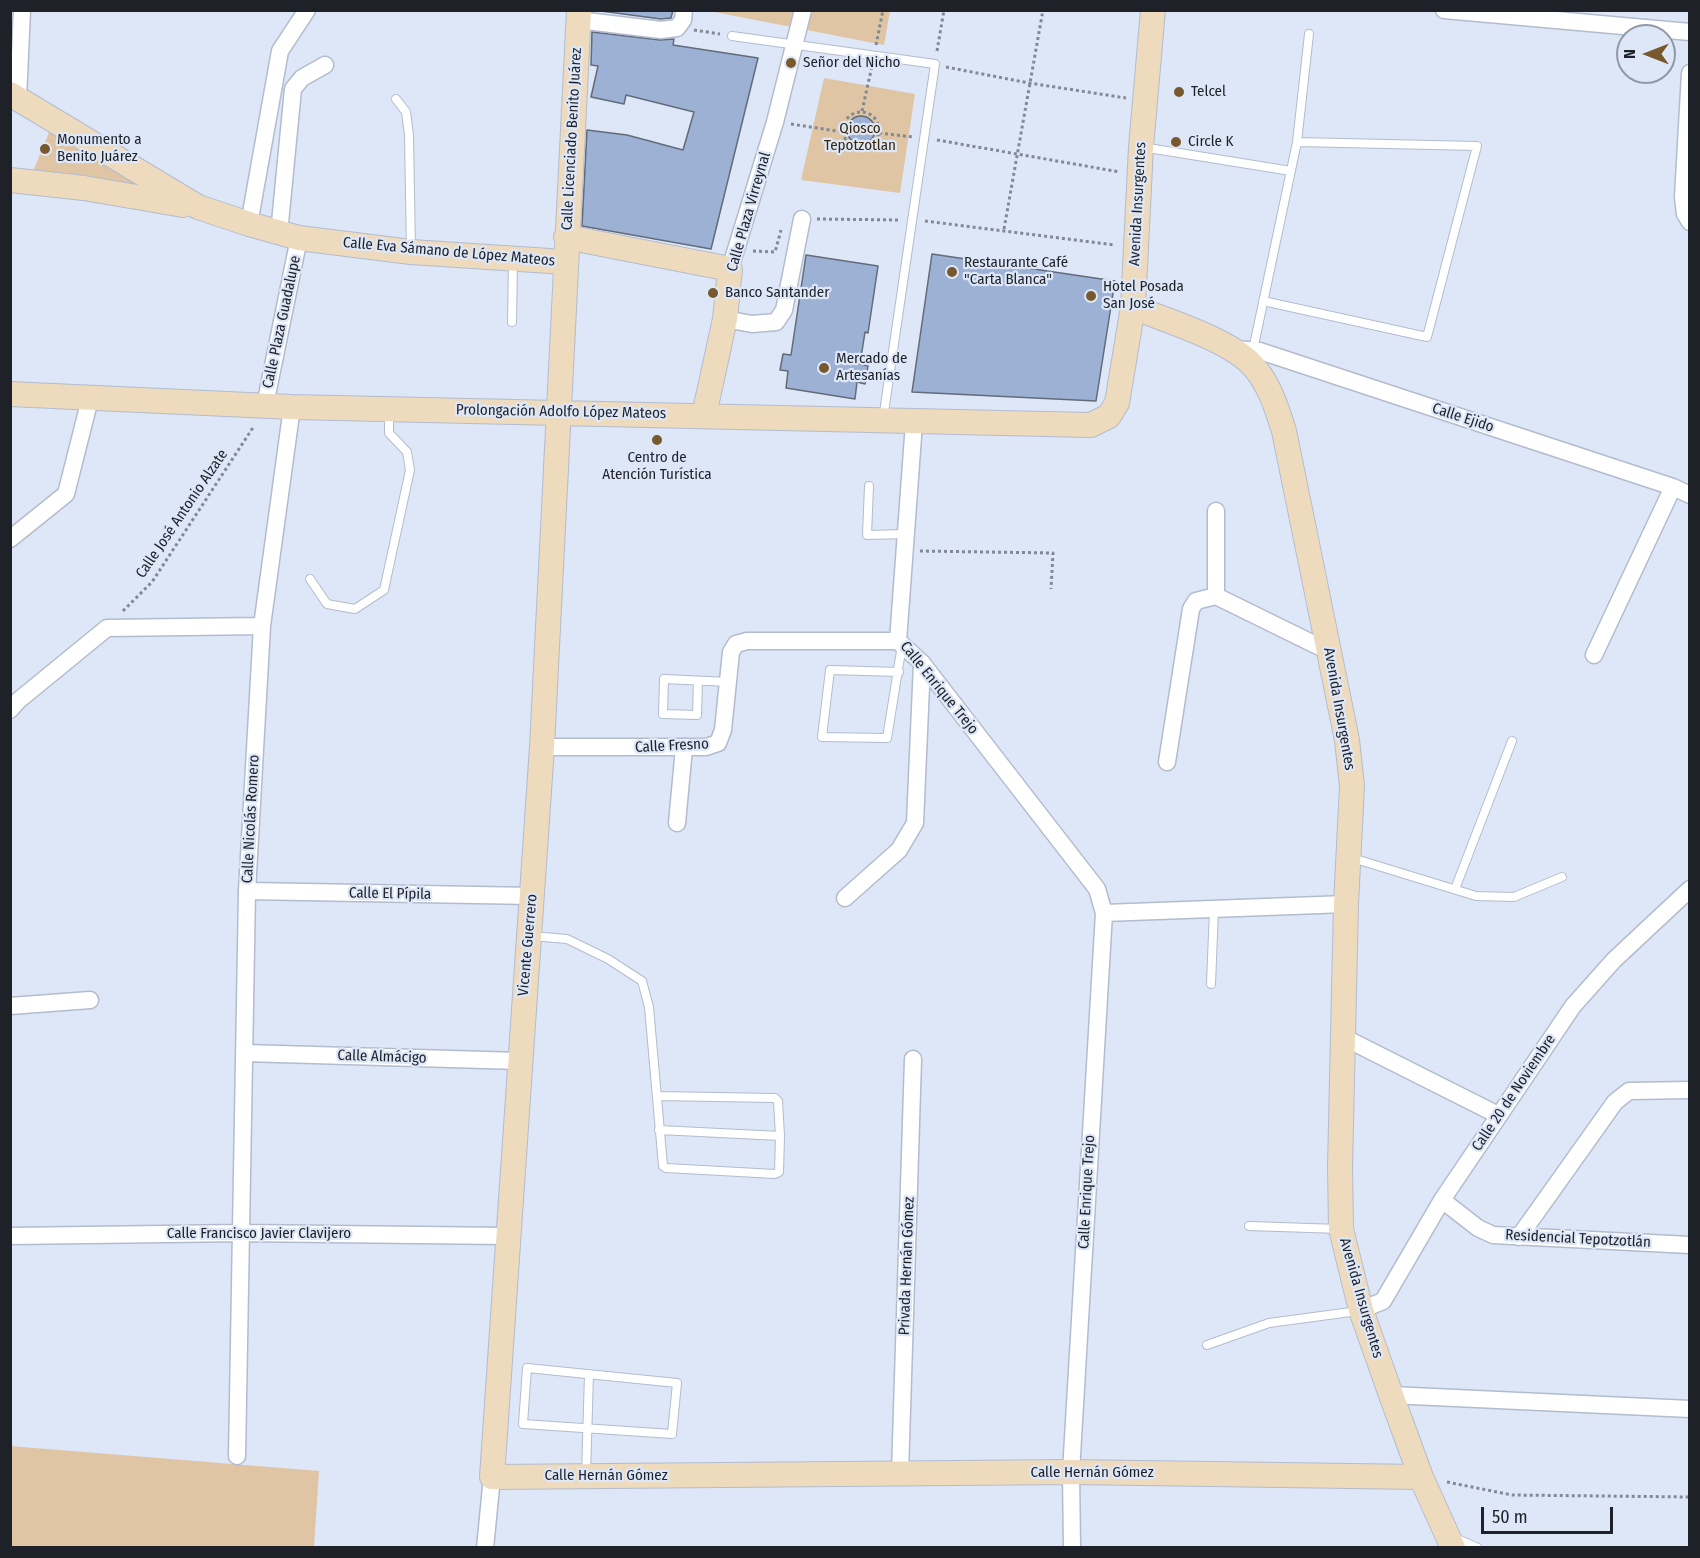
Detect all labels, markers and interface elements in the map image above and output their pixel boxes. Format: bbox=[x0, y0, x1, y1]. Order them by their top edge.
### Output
north arrow bbox=[1616, 24, 1676, 84]
street label: Calle Licenciado Benito Juárez bbox=[558, 47, 586, 231]
text: N bbox=[1620, 49, 1639, 59]
place label: Señor del Nicho bbox=[803, 54, 900, 72]
marker: Señor del Nicho bbox=[784, 56, 798, 70]
place label: Telcel bbox=[1191, 83, 1226, 101]
marker: Telcel bbox=[1172, 85, 1186, 99]
park label: Qiosco Tepotzotlan bbox=[824, 120, 896, 155]
place label: Monumento a Benito Juárez bbox=[57, 131, 142, 166]
place label: Circle K bbox=[1188, 133, 1233, 151]
marker: Circle K bbox=[1169, 135, 1183, 149]
street label: Avenida Insurgentes bbox=[1126, 141, 1150, 267]
marker: Monumento a Benito Juárez bbox=[38, 142, 52, 156]
street label: Calle Plaza Virreynal bbox=[723, 150, 775, 274]
street label: Calle Eva Sámano de López Mateos bbox=[342, 234, 556, 270]
street label: Calle Plaza Guadalupe bbox=[259, 254, 305, 390]
place label: Restaurante Café "Carta Blanca" bbox=[964, 254, 1068, 289]
marker: Restaurante Café "Carta Blanca" bbox=[945, 265, 959, 279]
place label: Hotel Posada San José bbox=[1103, 278, 1184, 313]
place label: Banco Santander bbox=[725, 284, 829, 302]
marker: Banco Santander bbox=[706, 286, 720, 300]
marker: Hotel Posada San José bbox=[1084, 289, 1098, 303]
place label: Mercado de Artesanías bbox=[836, 350, 907, 385]
marker: Mercado de Artesanías bbox=[817, 361, 831, 375]
street label: Calle Ejido bbox=[1430, 400, 1496, 436]
street label: Prolongación Adolfo López Mateos bbox=[456, 401, 666, 423]
marker: Centro de Atención Turística bbox=[650, 433, 664, 447]
street label: Calle José Antonio Alzate bbox=[132, 446, 232, 582]
place label: Centro de Atención Turística bbox=[602, 449, 712, 484]
street label: Calle Enrique Trejo bbox=[896, 638, 982, 738]
street label: Avenida Insurgentes bbox=[1319, 646, 1359, 772]
street label: Calle Fresno bbox=[635, 735, 709, 757]
street label: Calle Nicolás Romero bbox=[239, 754, 263, 884]
street label: Calle El Pípila bbox=[349, 884, 431, 904]
street label: Vicente Guerrero bbox=[515, 893, 541, 997]
street label: Calle 20 de Noviembre bbox=[1468, 1031, 1560, 1155]
street label: Calle Almácigo bbox=[337, 1046, 427, 1068]
street label: Calle Enrique Trejo bbox=[1075, 1134, 1099, 1250]
street label: Privada Hernán Gómez bbox=[896, 1196, 918, 1336]
street label: Calle Francisco Javier Clavijero bbox=[167, 1225, 351, 1243]
street label: Residencial Tepotzotlán bbox=[1505, 1226, 1651, 1252]
street label: Avenida Insurgentes bbox=[1335, 1236, 1387, 1360]
street label: Calle Hernán Gómez bbox=[1030, 1464, 1154, 1482]
street label: Calle Hernán Gómez bbox=[544, 1467, 668, 1485]
scale bar bbox=[1484, 1495, 1616, 1533]
text: 50 m bbox=[1492, 1506, 1528, 1528]

